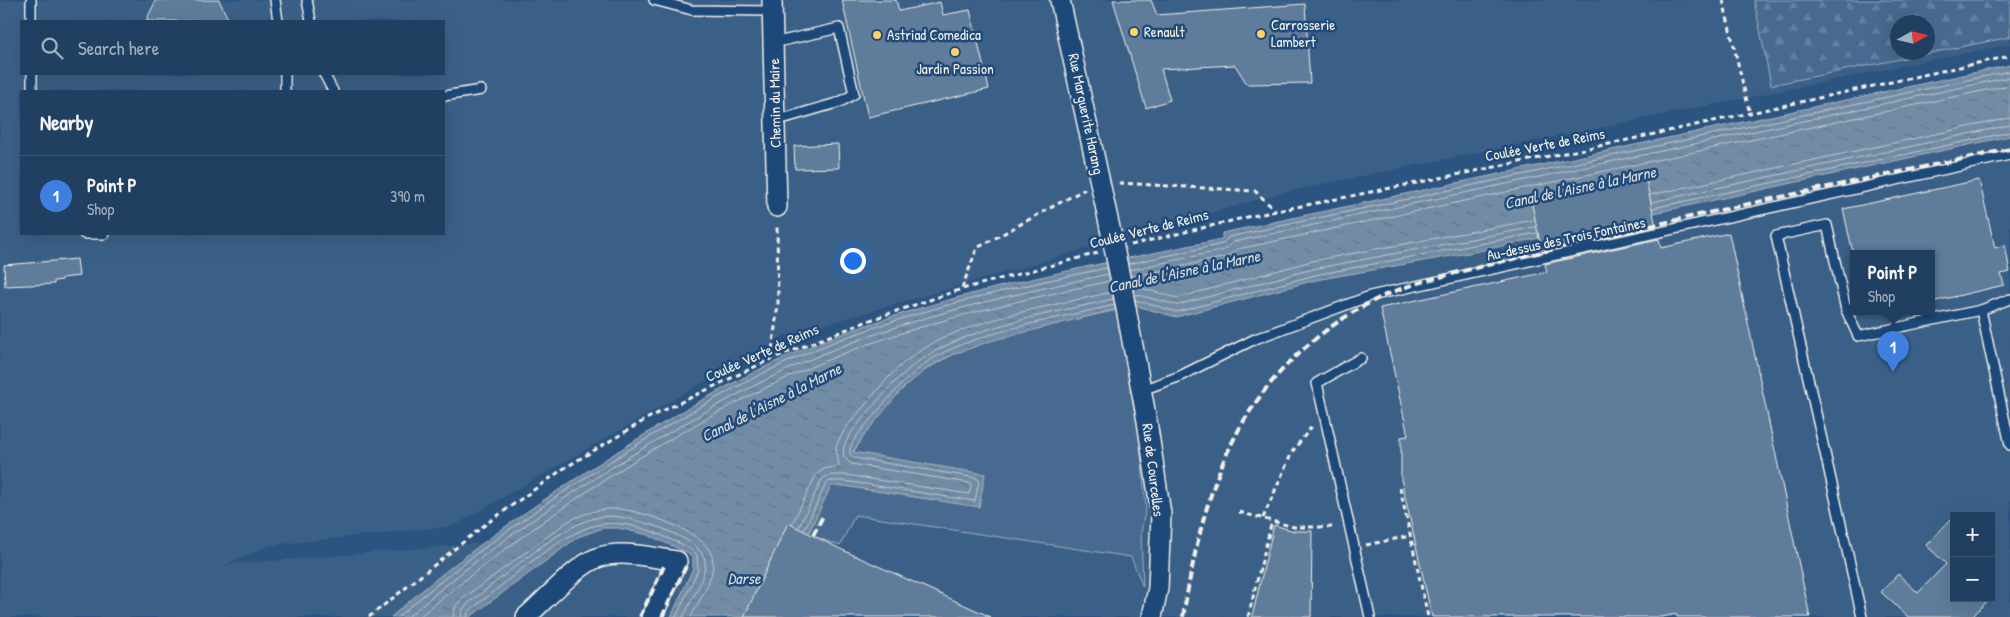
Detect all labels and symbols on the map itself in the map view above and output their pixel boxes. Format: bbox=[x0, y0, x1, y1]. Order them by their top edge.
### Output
place label: Carrosserie Lambert bbox=[1271, 14, 1335, 52]
north arrow bbox=[1890, 15, 1935, 60]
place label: Renault bbox=[1144, 21, 1185, 42]
place label: Astriad Comedica bbox=[887, 24, 981, 45]
marker: Renault bbox=[1128, 26, 1140, 38]
marker: Carrosserie Lambert bbox=[1255, 28, 1267, 40]
marker: Astriad Comedica bbox=[871, 29, 883, 41]
marker: Jardin Passion bbox=[949, 46, 961, 58]
street label: Rue Marguerite Harang bbox=[1063, 51, 1110, 177]
street label: Chemin du Maire bbox=[763, 58, 786, 148]
place label: Jardin Passion bbox=[916, 58, 994, 79]
street label: Coulée Verte de Reims bbox=[1483, 123, 1607, 166]
water label: Canal de l'Aisne à la Marne bbox=[1502, 160, 1658, 214]
street label: Coulée Verte de Reims bbox=[1087, 204, 1211, 253]
street label: Au-dessus des Trois Fontaines bbox=[1485, 211, 1647, 266]
water label: Canal de l'Aisne à la Marne bbox=[1106, 244, 1262, 298]
your location bbox=[840, 248, 866, 274]
street label: Coulée Verte de Reims bbox=[702, 318, 822, 387]
pin: 1 bbox=[1877, 331, 1909, 372]
water label: Canal de l'Aisne à la Marne bbox=[697, 357, 845, 447]
street label: Rue de Courcelles bbox=[1137, 422, 1170, 518]
water label: Darse bbox=[728, 567, 761, 589]

